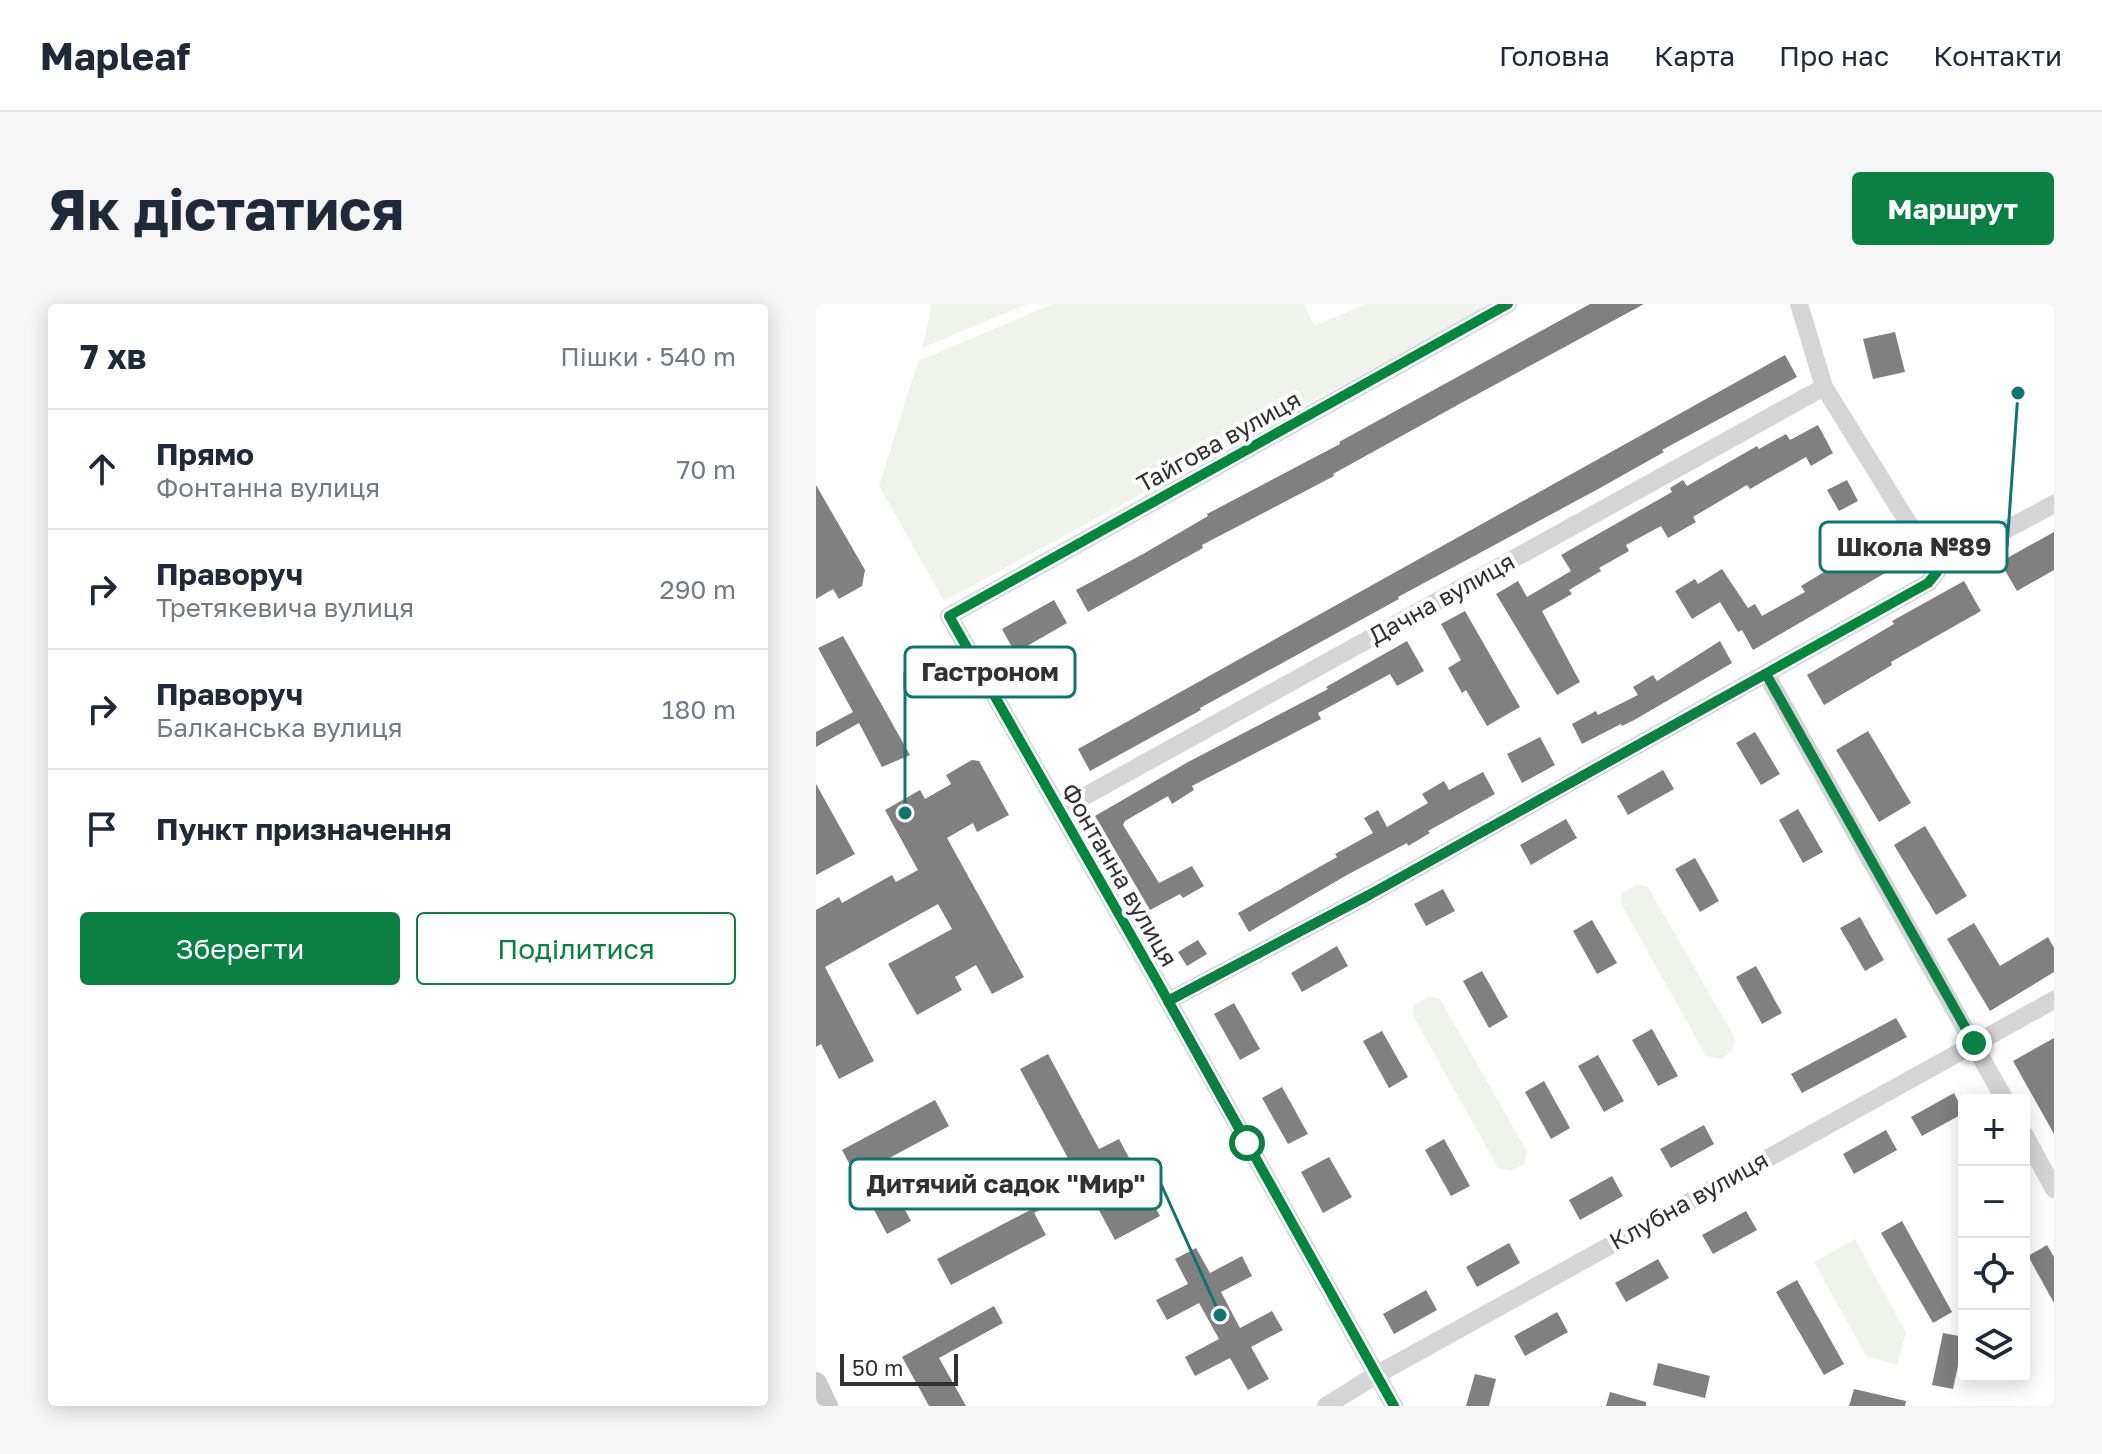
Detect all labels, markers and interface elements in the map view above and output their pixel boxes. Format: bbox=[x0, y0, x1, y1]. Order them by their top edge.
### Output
text: Mapleaf bbox=[40, 33, 190, 78]
text: Головна bbox=[1499, 39, 1610, 72]
text: Карта bbox=[1654, 39, 1735, 72]
text: Про нас bbox=[1779, 39, 1889, 72]
text: Контакти bbox=[1933, 39, 2062, 72]
button: Маршрут bbox=[1852, 172, 2054, 245]
text: Як дістатися bbox=[48, 175, 404, 242]
text: 7 хв bbox=[80, 336, 146, 376]
text: Пішки · 540 m bbox=[560, 341, 736, 372]
street label: Тайгова вулиця bbox=[1131, 384, 1305, 498]
text: Прямо bbox=[156, 436, 254, 472]
icon: ahead bbox=[80, 447, 124, 491]
text: 70 m bbox=[677, 454, 736, 485]
text: Фонтанна вулиця bbox=[156, 472, 380, 503]
callout: Школа №89 bbox=[1820, 522, 2007, 572]
text: Школа №89 bbox=[1837, 531, 1992, 562]
street label: Дачна вулиця bbox=[1363, 546, 1519, 650]
text: Праворуч bbox=[156, 556, 303, 592]
icon: right bbox=[80, 567, 124, 611]
text: 290 m bbox=[660, 574, 736, 605]
text: Третякевича вулиця bbox=[156, 592, 414, 623]
callout: Гастроном bbox=[905, 647, 1075, 697]
text: Гастроном bbox=[921, 656, 1059, 687]
text: Праворуч bbox=[156, 676, 303, 712]
icon: right bbox=[80, 687, 124, 731]
text: 180 m bbox=[662, 694, 736, 725]
text: Балканська вулиця bbox=[156, 712, 403, 743]
street label: Фонтанна вулиця bbox=[1056, 777, 1185, 971]
icon: arrive bbox=[80, 807, 124, 851]
text: Пункт призначення bbox=[156, 811, 452, 847]
button: Зберегти bbox=[80, 912, 400, 985]
button: Поділитися bbox=[416, 912, 736, 985]
route end bbox=[1956, 1025, 1992, 1061]
map controls bbox=[1958, 1094, 2030, 1382]
button: + bbox=[1958, 1094, 2030, 1166]
route start bbox=[1229, 1125, 1265, 1161]
street label: Клубна вулиця bbox=[1604, 1144, 1773, 1255]
callout: Дитячий садок "Мир" bbox=[850, 1159, 1161, 1209]
button: − bbox=[1958, 1166, 2030, 1238]
text: Дитячий садок "Мир" bbox=[866, 1168, 1146, 1199]
button: locate bbox=[1958, 1238, 2030, 1310]
button: layers bbox=[1958, 1310, 2030, 1382]
scale bar bbox=[840, 1350, 958, 1386]
text: 50 m bbox=[852, 1354, 903, 1381]

